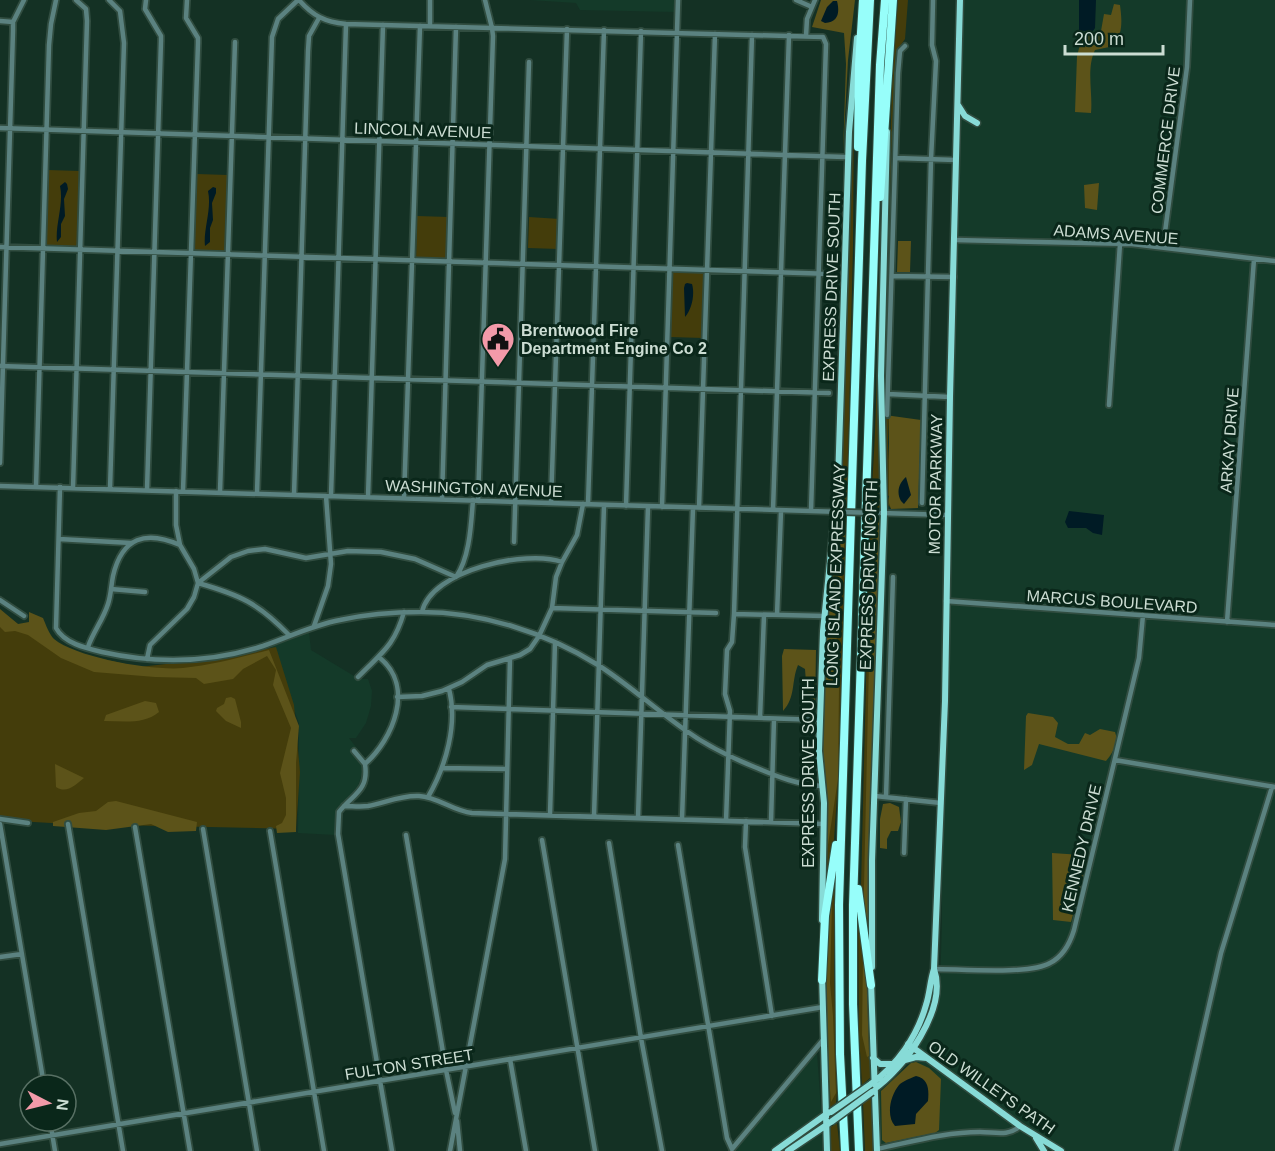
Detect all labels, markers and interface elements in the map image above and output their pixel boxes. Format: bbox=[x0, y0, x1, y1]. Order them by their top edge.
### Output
scale bar bbox=[1065, 18, 1162, 56]
text: 200 m bbox=[1074, 29, 1124, 49]
street label: COMMERCE DRIVE bbox=[1148, 65, 1183, 215]
street label: LINCOLN AVENUE bbox=[354, 120, 492, 141]
street label: EXPRESS DRIVE SOUTH bbox=[820, 192, 843, 382]
street label: ADAMS AVENUE bbox=[1053, 222, 1179, 247]
public building icon: Brentwood Fire Department Engine Co 2 bbox=[480, 321, 516, 368]
place label: Brentwood Fire Department Engine Co 2 bbox=[521, 322, 707, 357]
street label: ARKAY DRIVE bbox=[1217, 387, 1242, 494]
street label: MOTOR PARKWAY bbox=[926, 413, 945, 555]
street label: LONG ISLAND EXPRESSWAY bbox=[823, 463, 848, 686]
street label: WASHINGTON AVENUE bbox=[385, 477, 563, 500]
street label: EXPRESS DRIVE NORTH bbox=[857, 480, 880, 670]
street label: MARCUS BOULEVARD bbox=[1026, 587, 1198, 616]
street label: EXPRESS DRIVE SOUTH bbox=[800, 678, 817, 868]
street label: KENNEDY DRIVE bbox=[1059, 783, 1104, 914]
street label: OLD WILLETS PATH bbox=[925, 1037, 1058, 1138]
street label: FULTON STREET bbox=[344, 1046, 475, 1083]
north arrow bbox=[18, 1073, 78, 1133]
text: N bbox=[53, 1098, 72, 1112]

